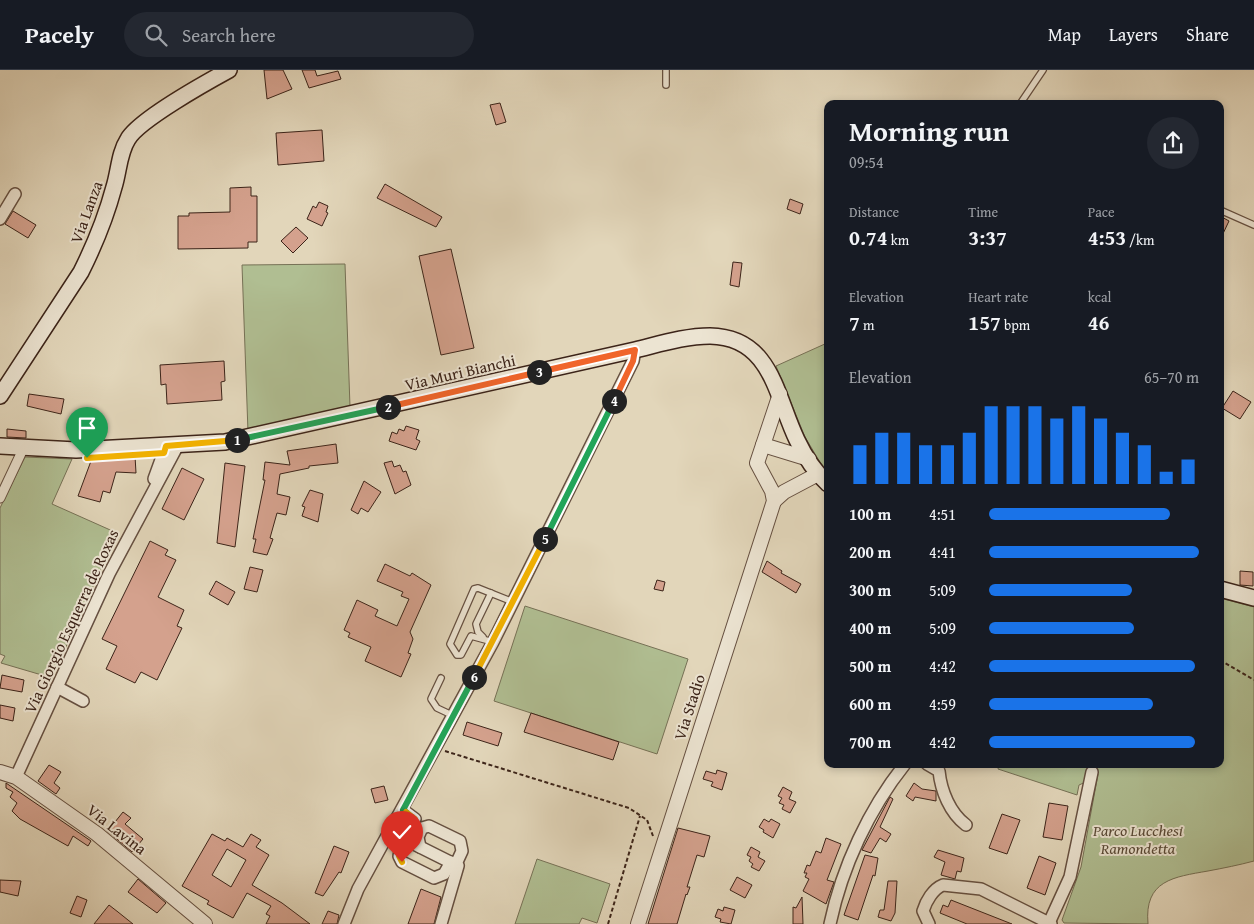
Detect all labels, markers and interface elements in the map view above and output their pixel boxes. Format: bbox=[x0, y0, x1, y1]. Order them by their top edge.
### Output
search box bbox=[124, 12, 474, 57]
text: Pacely bbox=[25, 17, 94, 52]
icon: search bbox=[142, 21, 170, 49]
text: Search here bbox=[182, 21, 276, 49]
text: Map bbox=[1048, 21, 1081, 48]
text: Layers bbox=[1109, 21, 1158, 48]
text: Share bbox=[1186, 21, 1229, 48]
text: Morning run bbox=[849, 110, 1009, 151]
button: share bbox=[1147, 117, 1199, 169]
text: 09:54 bbox=[849, 150, 884, 174]
street label: Via Lanza bbox=[64, 177, 109, 247]
text: Distance bbox=[849, 202, 899, 222]
text: Time bbox=[968, 202, 998, 222]
text: Pace bbox=[1088, 202, 1115, 222]
text: 0.74 bbox=[849, 222, 888, 253]
text: 3:37 bbox=[968, 222, 1007, 253]
text: 4:53 bbox=[1088, 222, 1126, 253]
text: km bbox=[888, 230, 909, 250]
text: /km bbox=[1126, 230, 1154, 250]
text: Elevation bbox=[849, 287, 904, 307]
text: Heart rate bbox=[968, 287, 1028, 307]
text: kcal bbox=[1088, 287, 1112, 307]
text: 7 bbox=[849, 307, 860, 338]
text: 157 bbox=[968, 307, 1001, 338]
text: 46 bbox=[1088, 307, 1109, 338]
text: m bbox=[860, 315, 874, 335]
text: bpm bbox=[1001, 315, 1030, 335]
street label: Via Muri Bianchi bbox=[402, 347, 518, 396]
pin: 3 bbox=[526, 360, 552, 384]
text: 3 bbox=[536, 362, 543, 382]
text: Elevation bbox=[849, 365, 912, 389]
text: 65–70 m bbox=[1144, 365, 1199, 389]
pin: 4 bbox=[602, 388, 626, 414]
text: 4 bbox=[611, 391, 618, 411]
pin: 2 bbox=[376, 394, 400, 420]
text: 2 bbox=[385, 397, 392, 417]
pin bbox=[66, 407, 108, 458]
icon: arrive bbox=[73, 414, 101, 442]
pin: 1 bbox=[224, 428, 250, 452]
text: 1 bbox=[234, 430, 241, 450]
text: 100 m bbox=[849, 502, 891, 526]
text: 4:51 bbox=[929, 502, 956, 526]
street label: Via Giorgio Esquerra de Roxas bbox=[18, 525, 124, 717]
pin: 5 bbox=[532, 526, 558, 552]
text: 5 bbox=[542, 529, 549, 549]
text: 200 m bbox=[849, 540, 891, 564]
text: 4:41 bbox=[929, 540, 956, 564]
text: 300 m bbox=[849, 578, 891, 602]
text: 5:09 bbox=[929, 578, 956, 602]
text: 400 m bbox=[849, 616, 891, 640]
text: 5:09 bbox=[929, 616, 956, 640]
text: 500 m bbox=[849, 654, 891, 678]
text: 4:42 bbox=[929, 654, 956, 678]
pin: 6 bbox=[462, 664, 486, 690]
text: 6 bbox=[471, 667, 478, 687]
street label: Via Stadio bbox=[667, 671, 711, 743]
text: 600 m bbox=[849, 692, 891, 716]
text: 4:59 bbox=[929, 692, 956, 716]
text: 700 m bbox=[849, 730, 891, 754]
text: 4:42 bbox=[929, 730, 956, 754]
street label: Via Lavina bbox=[82, 798, 152, 860]
pin bbox=[381, 811, 423, 862]
icon: check bbox=[388, 818, 416, 846]
park label: Parco Lucchesi Ramondetta bbox=[1092, 818, 1183, 860]

